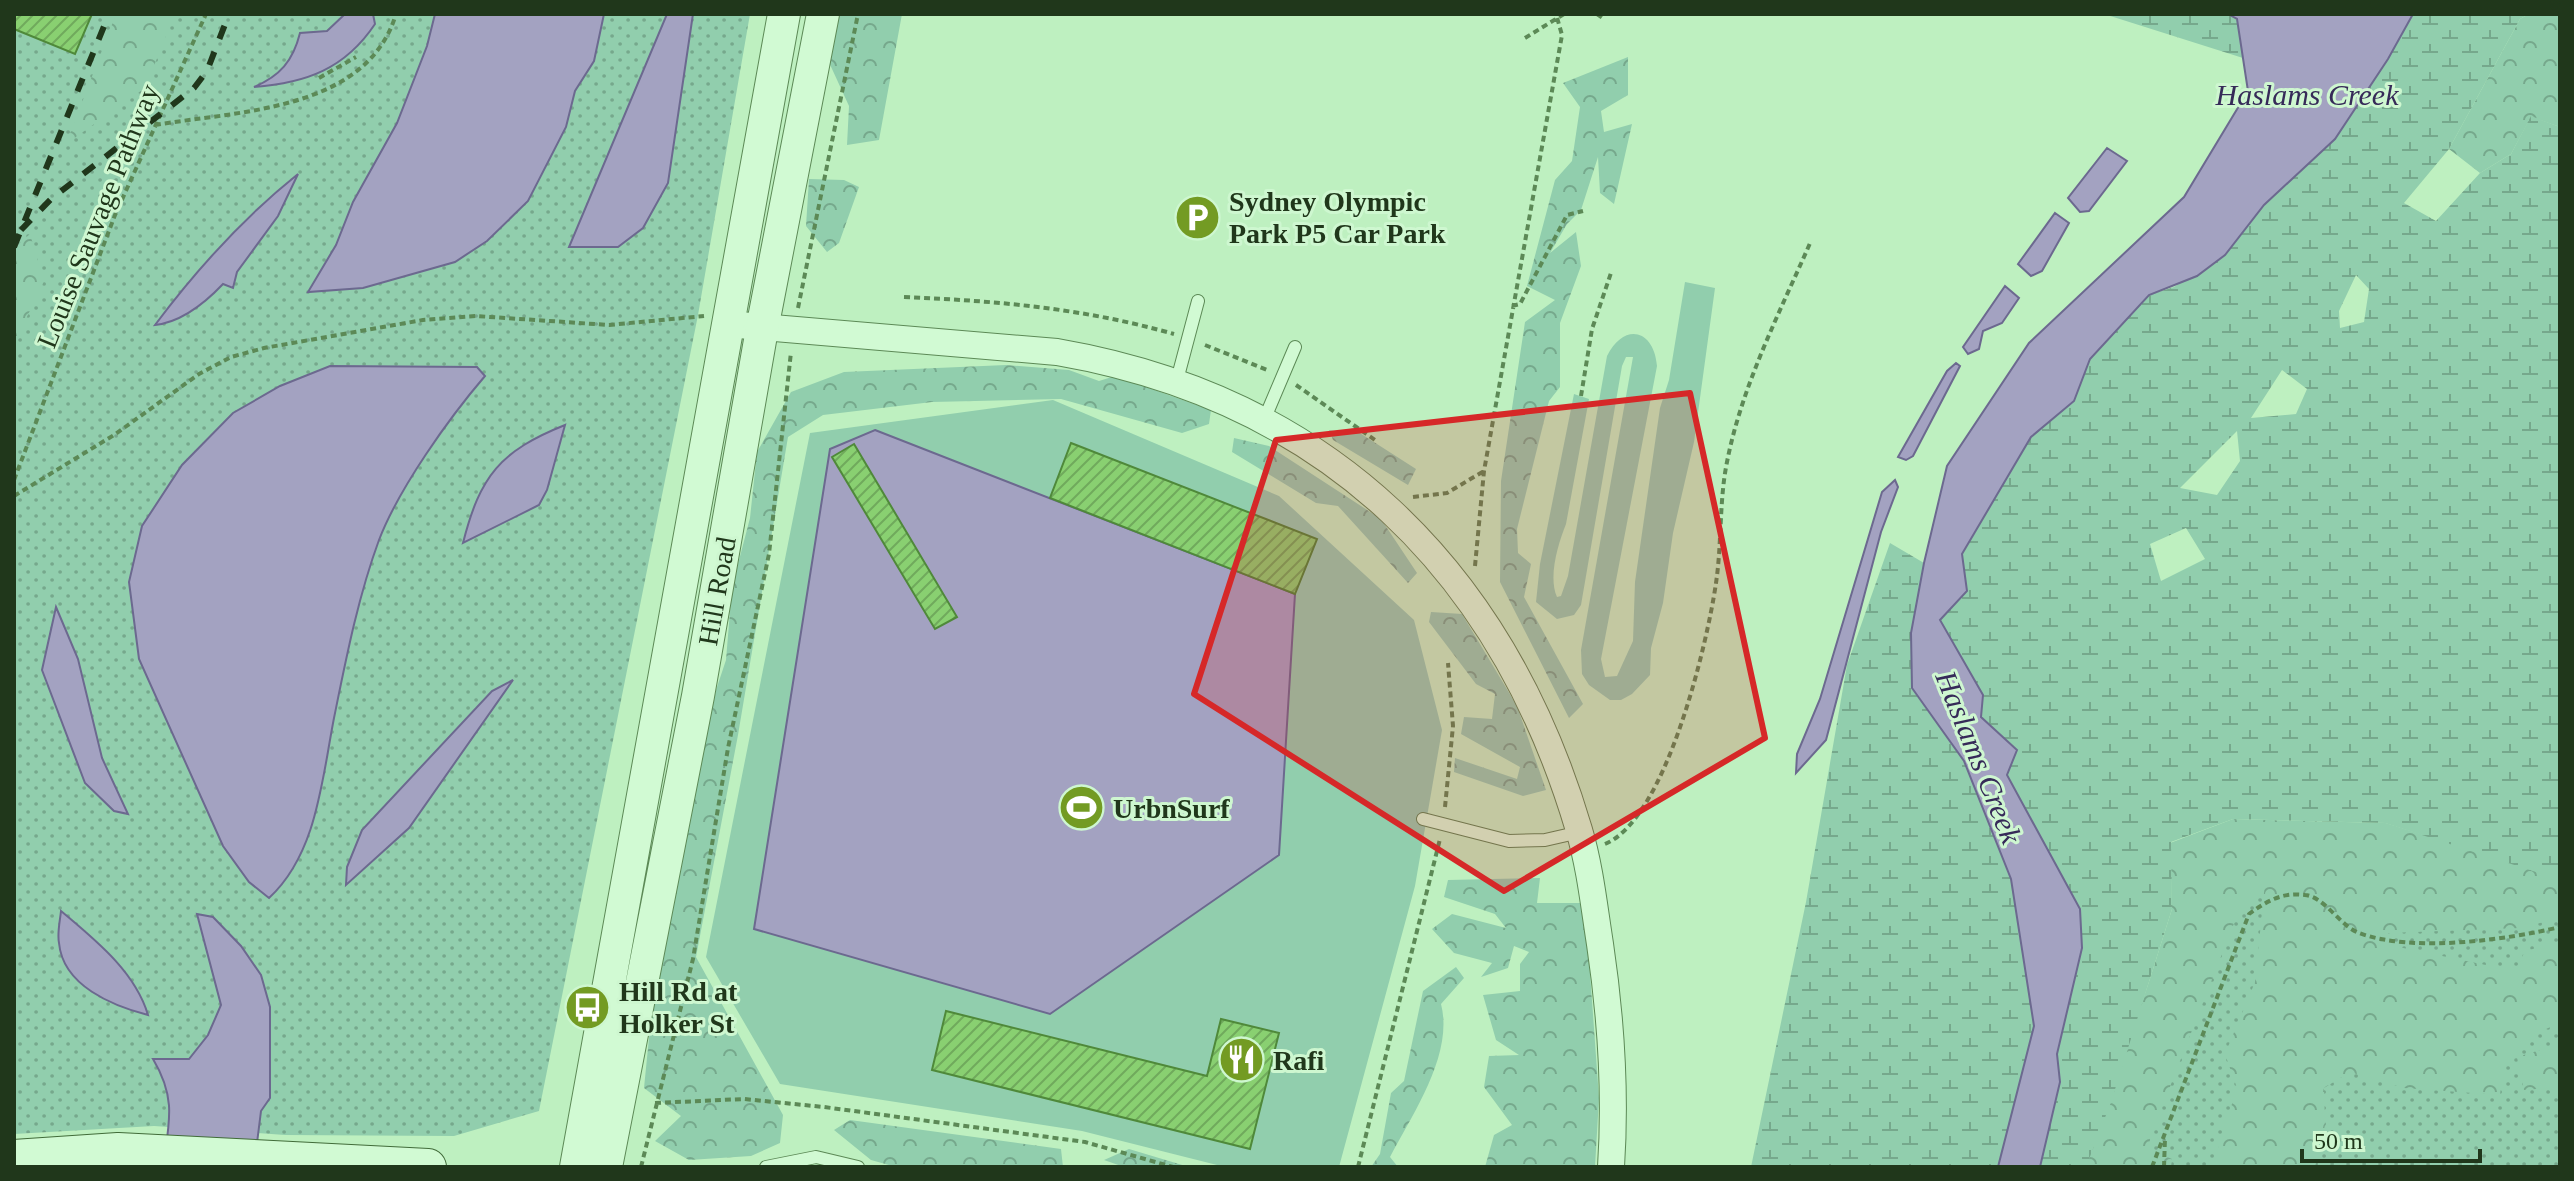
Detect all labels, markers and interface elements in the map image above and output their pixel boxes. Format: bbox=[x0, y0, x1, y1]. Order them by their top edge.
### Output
water label: Haslams Creek bbox=[2214, 78, 2399, 111]
street label: Louise Sauvage Pathway bbox=[31, 80, 165, 352]
place label: Sydney Olympic Park P5 Car Park bbox=[1229, 186, 1446, 249]
parking icon: Sydney Olympic Park P5 Car Park bbox=[1174, 193, 1222, 241]
street label: Hill Road bbox=[692, 534, 742, 648]
water label: Haslams Creek bbox=[1929, 665, 2029, 849]
sports icon: UrbnSurf bbox=[1058, 784, 1106, 832]
place label: UrbnSurf bbox=[1113, 793, 1230, 824]
place label: Hill Rd at Holker St bbox=[619, 976, 738, 1039]
bus stop icon: Hill Rd at Holker St bbox=[564, 983, 612, 1031]
restaurant icon: Rafi bbox=[1218, 1036, 1266, 1084]
place label: Rafi bbox=[1273, 1045, 1325, 1076]
scale bar bbox=[2302, 1113, 2480, 1163]
text: 50 m bbox=[2314, 1128, 2363, 1154]

